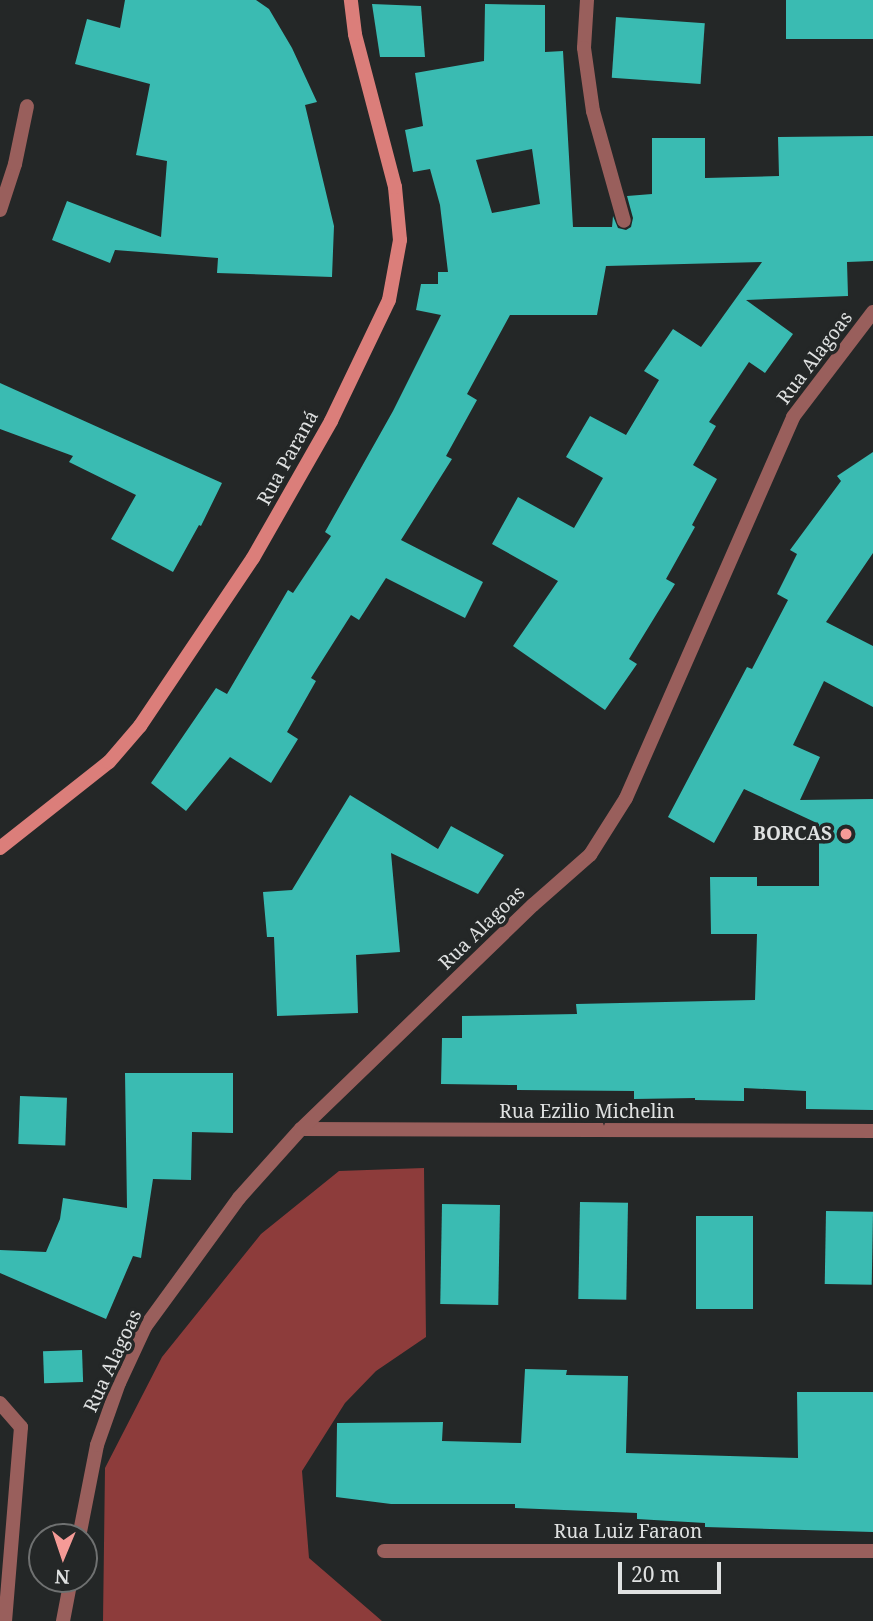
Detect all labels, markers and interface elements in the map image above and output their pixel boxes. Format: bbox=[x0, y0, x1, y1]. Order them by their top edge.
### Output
street label: Rua Alagoas bbox=[773, 307, 857, 409]
street label: Rua Paraná bbox=[253, 407, 323, 509]
place label: BORCAS bbox=[753, 823, 832, 845]
marker: BORCAS bbox=[838, 826, 854, 842]
street label: Rua Alagoas bbox=[434, 881, 530, 975]
street label: Rua Ezilio Michelin bbox=[499, 1101, 675, 1123]
street label: Rua Alagoas bbox=[79, 1306, 147, 1416]
street label: Rua Luiz Faraon bbox=[554, 1521, 702, 1543]
north arrow bbox=[28, 1523, 98, 1593]
scale bar bbox=[621, 1548, 724, 1592]
text: 20 m bbox=[631, 1560, 680, 1588]
text: N bbox=[54, 1564, 70, 1590]

